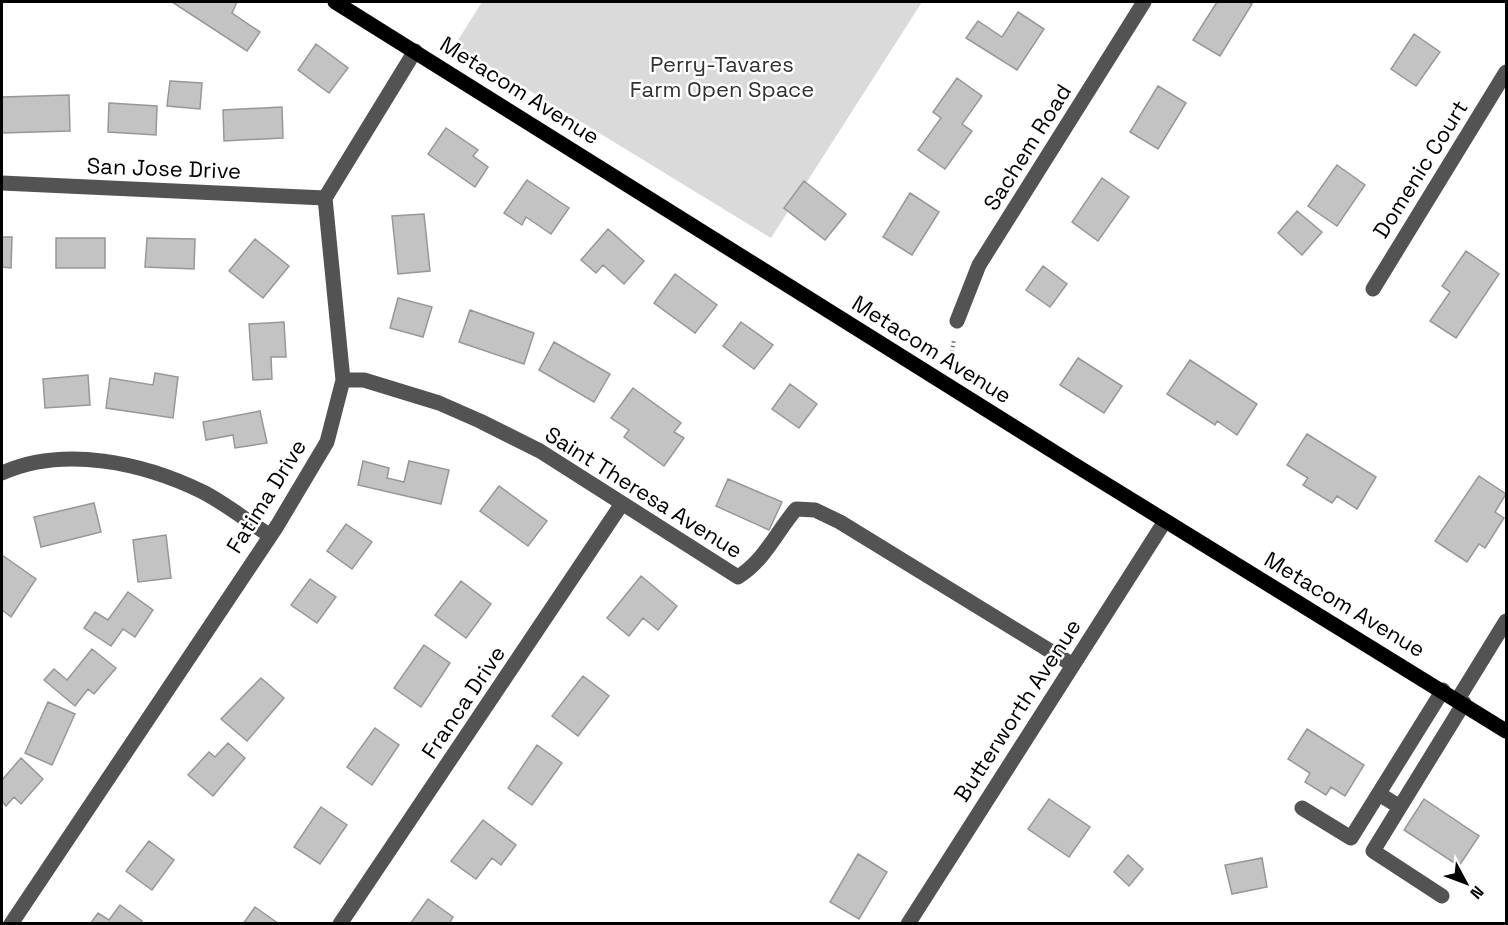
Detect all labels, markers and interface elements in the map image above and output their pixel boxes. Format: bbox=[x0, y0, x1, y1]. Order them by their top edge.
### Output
street label: Metacom Avenue bbox=[435, 30, 605, 150]
park label: Perry-Tavares Farm Open Space bbox=[630, 50, 814, 103]
street label: Sachem Road bbox=[977, 78, 1077, 216]
street label: Domenic Court bbox=[1366, 95, 1474, 243]
street label: San Jose Drive bbox=[86, 151, 242, 185]
street label: Metacom Avenue bbox=[847, 289, 1017, 409]
street label: Saint Theresa Avenue bbox=[540, 420, 748, 564]
street label: Fatima Drive bbox=[220, 434, 312, 558]
street label: Metacom Avenue bbox=[1259, 545, 1431, 663]
street label: Butterworth Avenue bbox=[947, 613, 1087, 807]
street label: Franca Drive bbox=[415, 640, 511, 764]
north arrow bbox=[1436, 853, 1496, 913]
text: N bbox=[1465, 882, 1488, 903]

